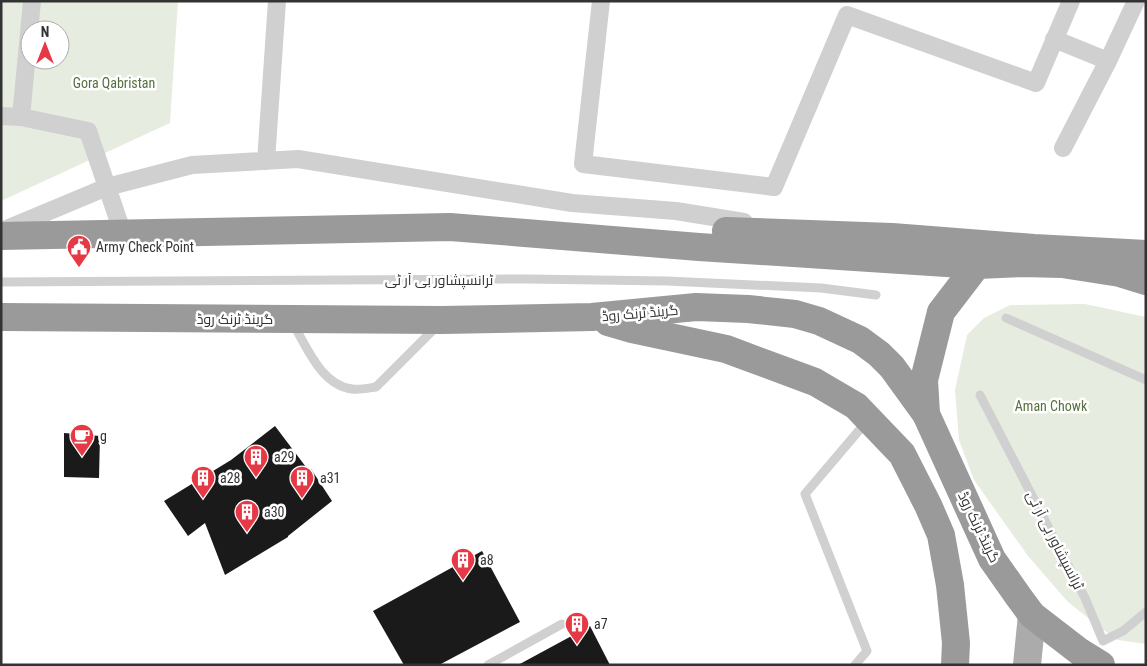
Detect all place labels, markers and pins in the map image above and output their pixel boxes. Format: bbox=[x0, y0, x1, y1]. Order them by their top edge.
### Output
public building icon: Army Check Point bbox=[66, 234, 92, 268]
place label: Army Check Point bbox=[96, 239, 194, 255]
cafe icon: g bbox=[69, 423, 95, 457]
place label: g bbox=[100, 428, 107, 444]
building icon: a29 bbox=[243, 444, 269, 478]
place label: a29 bbox=[274, 449, 295, 465]
building icon: a28 bbox=[190, 465, 216, 499]
building icon: a31 bbox=[289, 465, 315, 499]
place label: a28 bbox=[220, 470, 241, 486]
place label: a31 bbox=[320, 470, 341, 486]
building icon: a30 bbox=[234, 499, 260, 533]
place label: a30 bbox=[264, 504, 285, 520]
building icon: a8 bbox=[450, 547, 476, 581]
place label: a8 bbox=[480, 552, 494, 568]
building icon: a7 bbox=[564, 611, 590, 645]
place label: a7 bbox=[594, 616, 608, 632]

